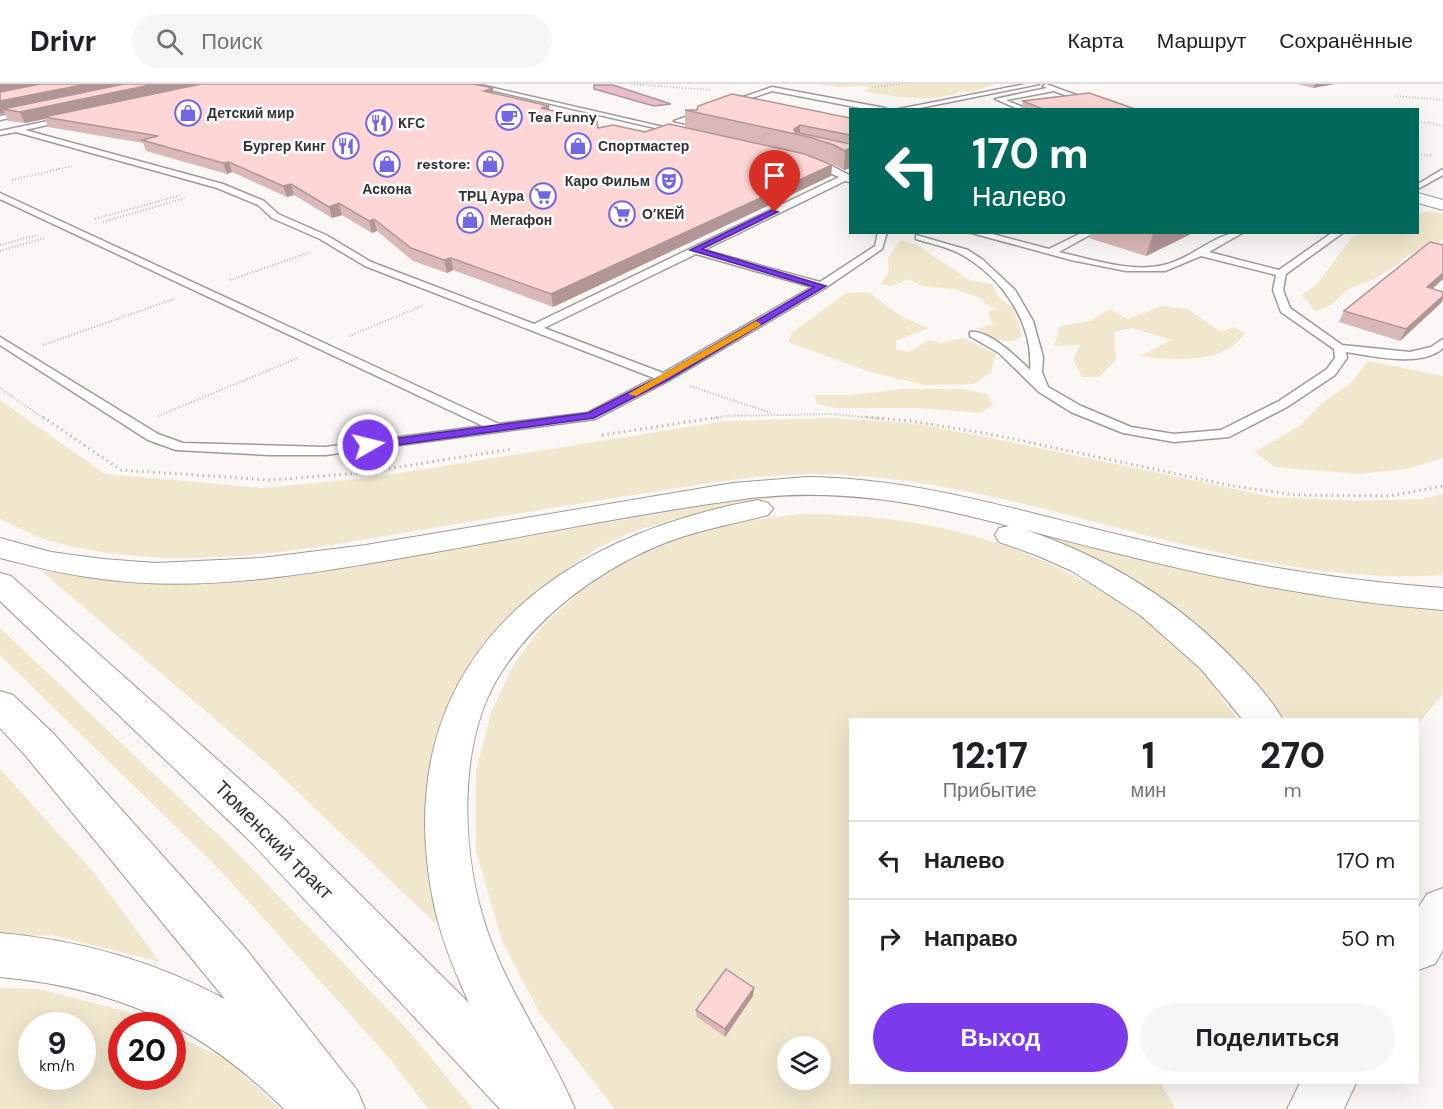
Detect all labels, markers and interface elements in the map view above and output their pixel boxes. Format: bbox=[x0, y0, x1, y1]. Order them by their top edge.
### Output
search box bbox=[132, 14, 552, 68]
text: Drivr bbox=[30, 23, 96, 60]
icon: search bbox=[153, 25, 186, 58]
text: Поиск bbox=[201, 27, 262, 56]
text: Карта bbox=[1068, 27, 1124, 55]
text: Маршрут bbox=[1157, 27, 1246, 55]
text: Сохранённые bbox=[1279, 27, 1413, 55]
shop icon: Детский мир bbox=[173, 98, 203, 128]
cafe icon: Tea Funny bbox=[494, 102, 524, 132]
place label: Детский мир bbox=[207, 104, 294, 122]
restaurant icon: KFC bbox=[364, 108, 394, 138]
place label: Tea Funny bbox=[528, 108, 597, 126]
place label: KFC bbox=[398, 114, 425, 132]
text: 170 m bbox=[972, 126, 1089, 181]
restaurant icon: Бургер Кинг bbox=[331, 131, 361, 161]
shop icon: Спортмастер bbox=[563, 131, 593, 161]
icon: left bbox=[873, 132, 951, 210]
place label: Бургер Кинг bbox=[243, 137, 326, 155]
place label: Спортмастер bbox=[598, 137, 689, 155]
shop icon: Аскона bbox=[372, 149, 402, 179]
shop icon: restore: bbox=[475, 149, 505, 179]
pin bbox=[749, 150, 800, 212]
place label: restore: bbox=[417, 155, 470, 173]
icon: arrive bbox=[758, 159, 791, 192]
theatre icon: Каро Фильм bbox=[654, 166, 684, 196]
place label: Каро Фильм bbox=[565, 172, 650, 190]
text: Налево bbox=[972, 179, 1066, 214]
place label: Аскона bbox=[362, 180, 412, 198]
supermarket icon: ТРЦ Аура bbox=[528, 181, 558, 211]
place label: ТРЦ Аура bbox=[459, 187, 524, 205]
supermarket icon: О’КЕЙ bbox=[607, 199, 637, 229]
shop icon: Мегафон bbox=[455, 205, 485, 235]
place label: О’КЕЙ bbox=[642, 205, 684, 223]
place label: Мегафон bbox=[490, 211, 552, 229]
position arrow bbox=[336, 413, 400, 477]
text: 12:17 bbox=[952, 732, 1028, 779]
text: 1 bbox=[1142, 732, 1155, 779]
text: 270 bbox=[1260, 732, 1325, 779]
street label: Тюменский тракт bbox=[209, 775, 339, 905]
text: Прибытие bbox=[943, 777, 1037, 803]
text: мин bbox=[1130, 777, 1166, 803]
text: m bbox=[1284, 777, 1302, 803]
icon: left bbox=[873, 844, 906, 877]
text: Налево bbox=[924, 846, 1005, 875]
text: 170 m bbox=[1336, 846, 1395, 875]
icon: right bbox=[873, 922, 906, 955]
text: Направо bbox=[924, 924, 1018, 953]
text: 50 m bbox=[1341, 924, 1395, 953]
button: Выход bbox=[873, 1003, 1128, 1072]
button: Поделиться bbox=[1140, 1003, 1395, 1072]
speed limit sign: 20 bbox=[108, 1012, 186, 1090]
text: 9 bbox=[47, 1024, 67, 1063]
map controls bbox=[777, 1036, 831, 1090]
button: layers bbox=[777, 1036, 831, 1090]
text: km/h bbox=[39, 1056, 75, 1076]

